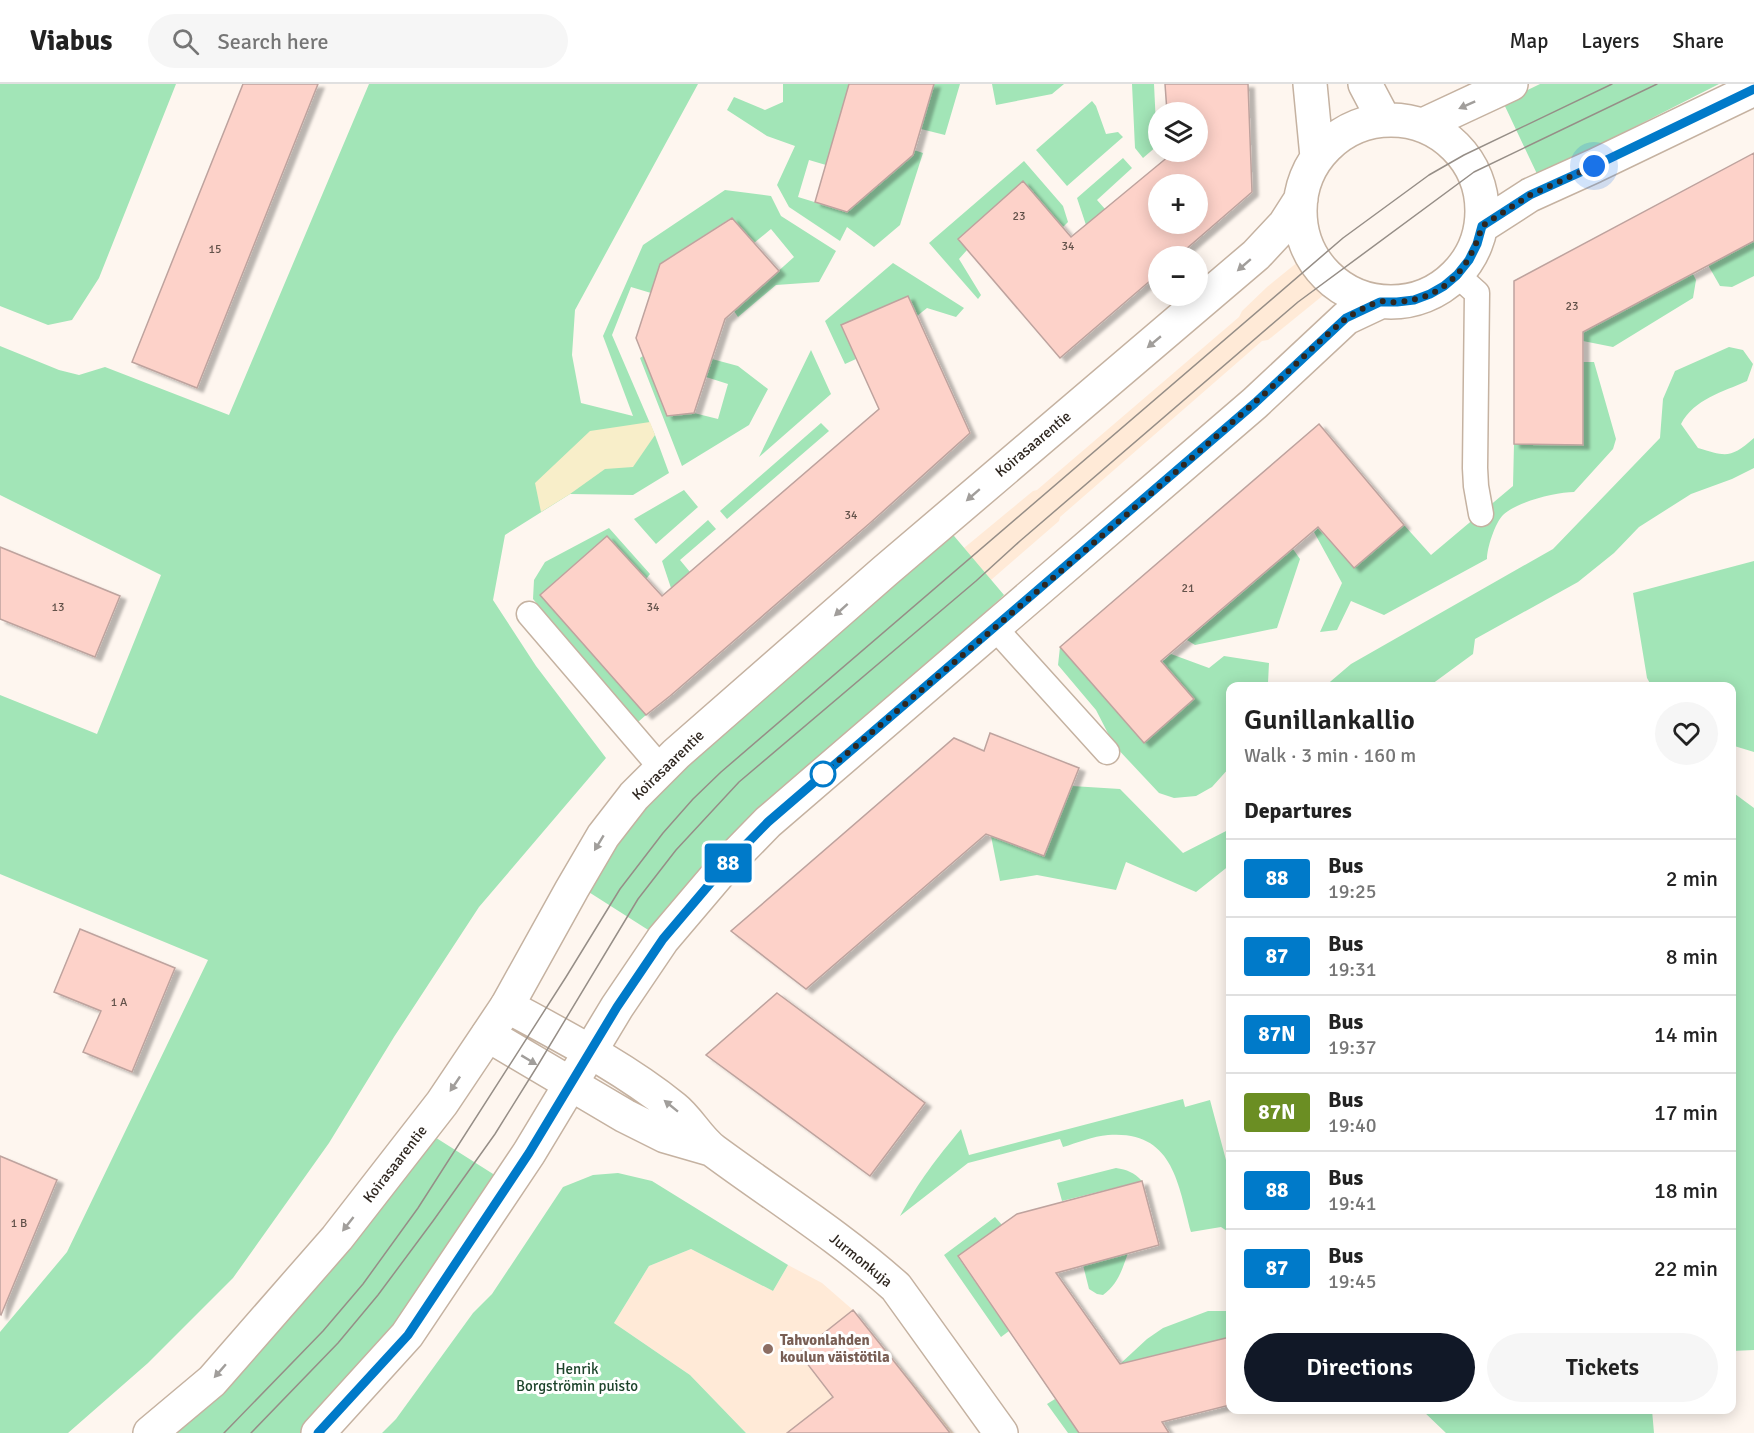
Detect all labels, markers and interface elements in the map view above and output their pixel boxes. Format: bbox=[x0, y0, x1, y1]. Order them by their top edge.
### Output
search box bbox=[148, 14, 568, 68]
text: Viabus bbox=[30, 24, 112, 58]
icon: search bbox=[169, 25, 202, 58]
text: Search here bbox=[217, 28, 328, 55]
text: Map bbox=[1510, 28, 1548, 54]
text: Layers bbox=[1581, 28, 1639, 54]
text: Share bbox=[1672, 28, 1724, 54]
one-way arrow bbox=[1458, 101, 1476, 110]
map controls bbox=[1148, 102, 1208, 306]
button: layers bbox=[1148, 102, 1208, 162]
your location bbox=[1579, 151, 1609, 181]
button: + bbox=[1148, 174, 1208, 234]
house number: 23 bbox=[1013, 209, 1025, 224]
house number: 34 bbox=[1062, 239, 1075, 254]
house number: 15 bbox=[209, 242, 221, 257]
button: − bbox=[1148, 246, 1208, 306]
one-way arrow bbox=[1237, 258, 1252, 271]
house number: 23 bbox=[1566, 299, 1578, 314]
one-way arrow bbox=[1147, 335, 1162, 348]
street label: Koirasaarentie bbox=[992, 407, 1074, 481]
one-way arrow bbox=[966, 488, 981, 501]
house number: 34 bbox=[845, 508, 858, 523]
house number: 21 bbox=[1182, 581, 1194, 596]
house number: 13 bbox=[52, 600, 64, 615]
house number: 34 bbox=[647, 600, 660, 615]
one-way arrow bbox=[834, 603, 849, 616]
button: heart bbox=[1655, 702, 1718, 765]
text: Gunillankallio bbox=[1244, 703, 1415, 737]
street label: Koirasaarentie bbox=[628, 726, 708, 804]
text: Walk · 3 min · 160 m bbox=[1244, 743, 1416, 768]
unlabelled marker bbox=[810, 761, 836, 787]
text: Departures bbox=[1244, 797, 1352, 824]
one-way arrow bbox=[593, 835, 604, 851]
line badge: 88 bbox=[701, 844, 755, 882]
text: 88 bbox=[717, 850, 739, 876]
text: Bus bbox=[1328, 852, 1363, 879]
text: 88 bbox=[1266, 865, 1288, 891]
text: 2 min bbox=[1666, 865, 1718, 892]
text: 19:25 bbox=[1328, 879, 1377, 904]
text: Bus bbox=[1328, 930, 1363, 957]
text: 87 bbox=[1266, 943, 1288, 969]
text: 8 min bbox=[1666, 943, 1718, 970]
text: 19:31 bbox=[1328, 957, 1377, 982]
house number: 1 A bbox=[111, 995, 128, 1010]
text: Bus bbox=[1328, 1008, 1363, 1035]
text: 87N bbox=[1258, 1021, 1296, 1047]
text: 14 min bbox=[1654, 1021, 1718, 1048]
text: 19:37 bbox=[1328, 1035, 1377, 1060]
one-way arrow bbox=[521, 1054, 537, 1065]
one-way arrow bbox=[450, 1076, 461, 1092]
text: Bus bbox=[1328, 1086, 1363, 1113]
one-way arrow bbox=[663, 1099, 679, 1112]
text: 87N bbox=[1258, 1099, 1296, 1125]
text: 17 min bbox=[1654, 1099, 1718, 1126]
text: 19:40 bbox=[1328, 1113, 1377, 1138]
street label: Koirasaarentie bbox=[359, 1122, 431, 1206]
text: Bus bbox=[1328, 1164, 1363, 1191]
text: 88 bbox=[1266, 1177, 1288, 1203]
text: 18 min bbox=[1654, 1177, 1718, 1204]
text: 19:41 bbox=[1328, 1191, 1377, 1216]
house number: 1 B bbox=[11, 1216, 27, 1231]
one-way arrow bbox=[343, 1216, 355, 1231]
street label: Jurmonkuja bbox=[826, 1229, 896, 1291]
text: Bus bbox=[1328, 1242, 1363, 1269]
text: 87 bbox=[1266, 1255, 1288, 1281]
text: 22 min bbox=[1654, 1255, 1718, 1282]
text: 19:45 bbox=[1328, 1269, 1377, 1294]
place label: Tahvonlahden koulun väistötila bbox=[780, 1331, 890, 1366]
button: Directions bbox=[1244, 1333, 1475, 1402]
button: Tickets bbox=[1487, 1333, 1718, 1402]
marker: Tahvonlahden koulun väistötila bbox=[761, 1342, 775, 1356]
park label: Henrik Borgströmin puisto bbox=[516, 1360, 638, 1395]
one-way arrow bbox=[214, 1363, 227, 1379]

